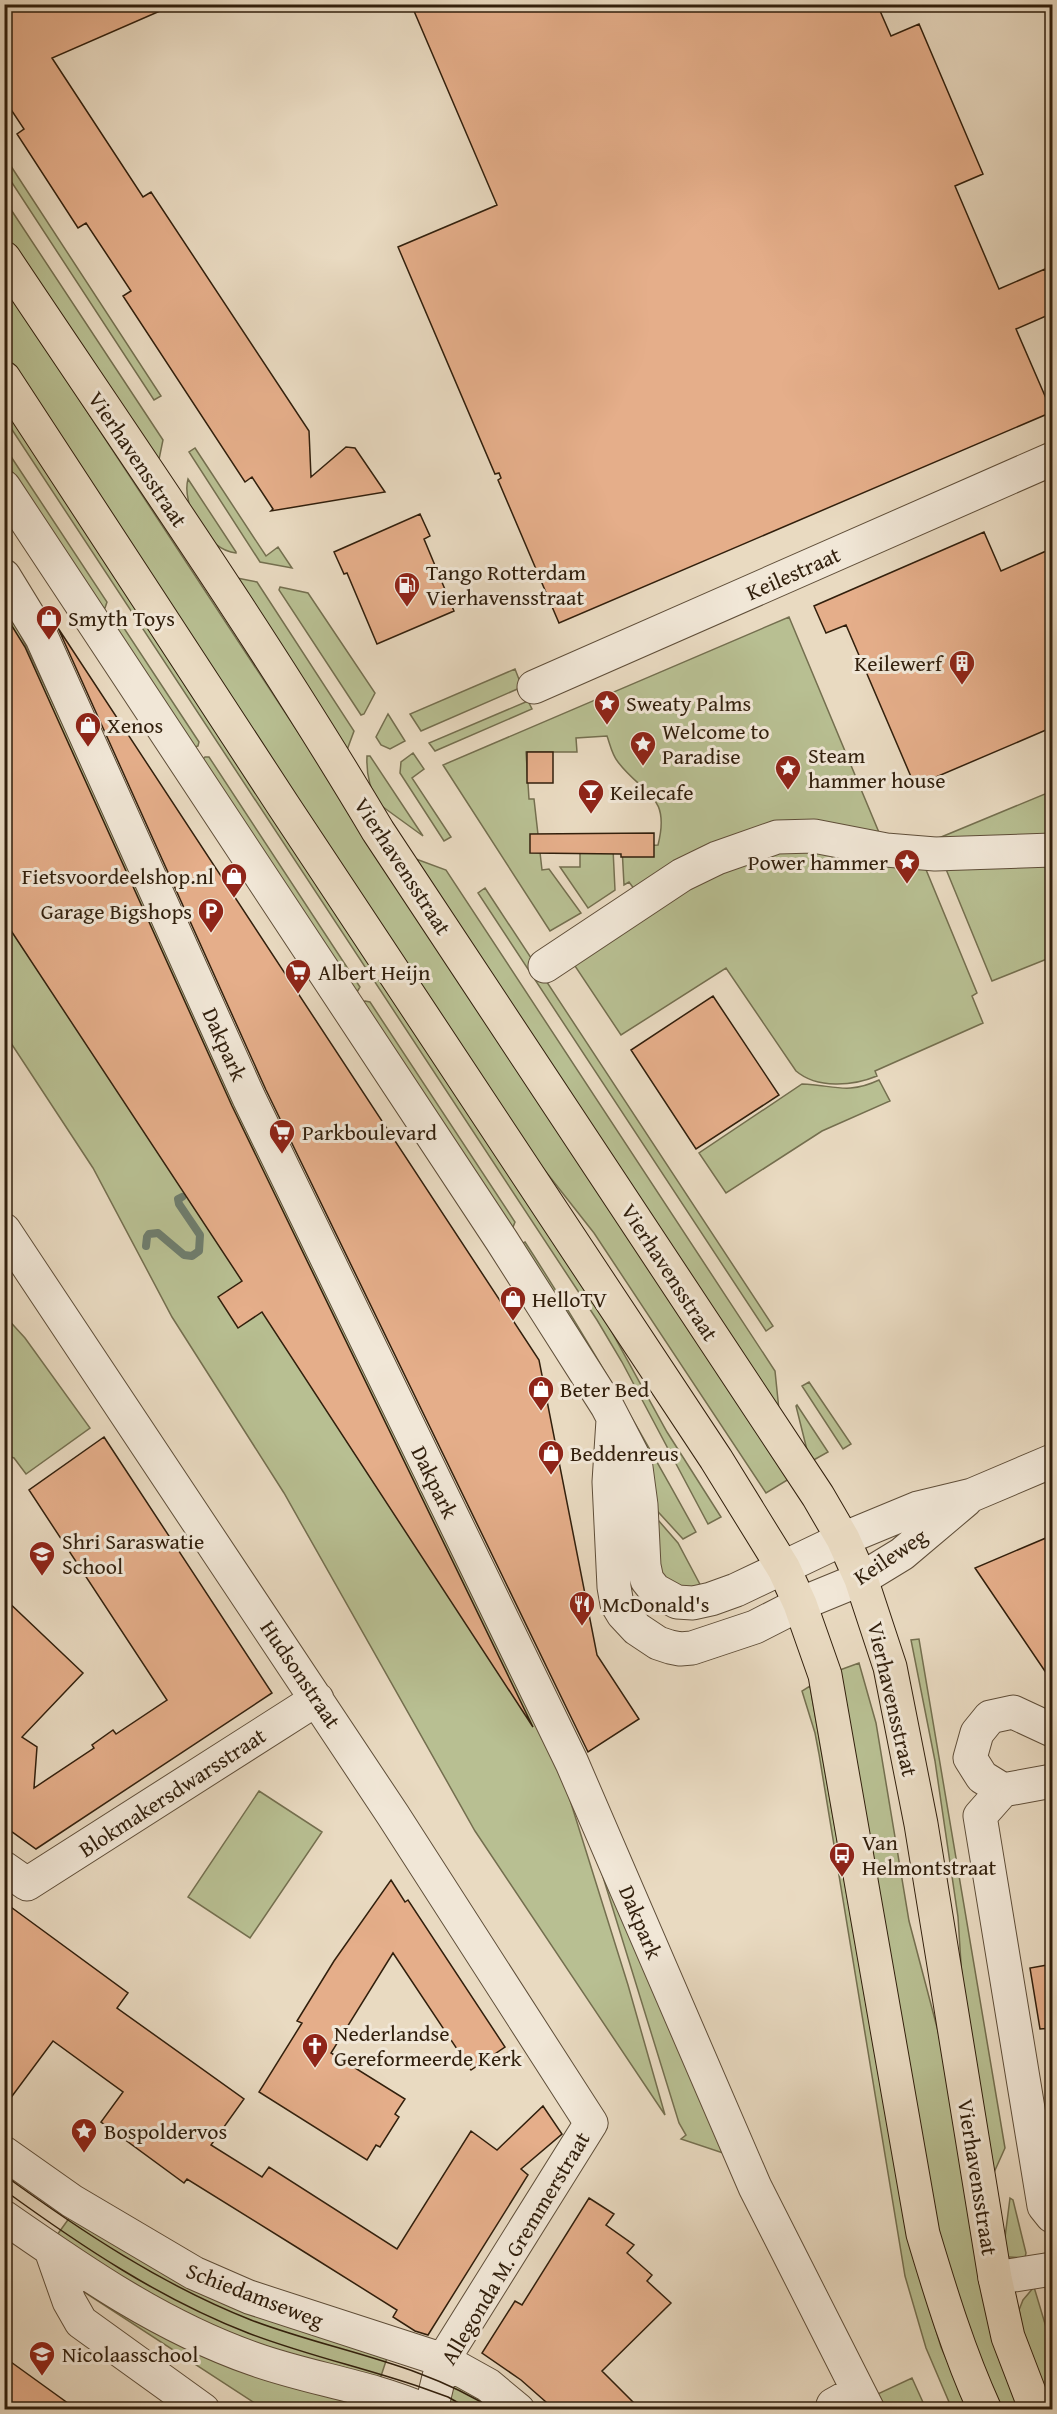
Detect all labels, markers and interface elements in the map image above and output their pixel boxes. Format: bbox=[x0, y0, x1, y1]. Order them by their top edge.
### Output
street label: Vierhavensstraat bbox=[81, 384, 196, 534]
street label: Keilestraat bbox=[741, 538, 845, 608]
place label: Tango Rotterdam Vierhavensstraat bbox=[426, 556, 586, 613]
fuel station icon: Tango Rotterdam Vierhavensstraat bbox=[392, 570, 422, 608]
place label: Smyth Toys bbox=[68, 602, 175, 634]
shop icon: Smyth Toys bbox=[34, 603, 64, 641]
place label: Keilewerf bbox=[854, 647, 945, 679]
building icon: Keilewerf bbox=[947, 648, 977, 686]
place label: Sweaty Palms bbox=[626, 687, 751, 719]
place icon: Sweaty Palms bbox=[592, 688, 622, 726]
place label: Xenos bbox=[107, 709, 163, 741]
shop icon: Xenos bbox=[73, 710, 103, 748]
place label: Welcome to Paradise bbox=[662, 715, 769, 772]
place icon: Welcome to Paradise bbox=[628, 729, 658, 767]
place label: Steam hammer house bbox=[808, 739, 945, 796]
place icon: Steam hammer house bbox=[773, 753, 803, 791]
place label: Keilecafe bbox=[610, 776, 694, 808]
bar icon: Keilecafe bbox=[576, 777, 606, 815]
street label: Vierhavensstraat bbox=[347, 791, 460, 941]
place label: Power hammer bbox=[748, 846, 888, 878]
place icon: Power hammer bbox=[892, 847, 922, 885]
place label: Fietsvoordeelshop.nl bbox=[22, 860, 214, 892]
shop icon: Fietsvoordeelshop.nl bbox=[219, 861, 249, 899]
place label: Garage Bigshops bbox=[41, 895, 192, 927]
parking icon: Garage Bigshops bbox=[196, 896, 226, 934]
place label: Albert Heijn bbox=[318, 956, 431, 988]
supermarket icon: Albert Heijn bbox=[283, 957, 313, 995]
street label: Dakpark bbox=[195, 1002, 256, 1087]
place label: Parkboulevard bbox=[302, 1116, 437, 1148]
supermarket icon: Parkboulevard bbox=[267, 1117, 297, 1155]
street label: Vierhavensstraat bbox=[614, 1197, 727, 1347]
place label: HelloTV bbox=[532, 1283, 607, 1315]
shop icon: HelloTV bbox=[498, 1284, 528, 1322]
place label: Beter Bed bbox=[560, 1373, 650, 1405]
shop icon: Beter Bed bbox=[526, 1374, 556, 1412]
place label: Beddenreus bbox=[570, 1437, 679, 1469]
shop icon: Beddenreus bbox=[536, 1438, 566, 1476]
street label: Dakpark bbox=[404, 1440, 467, 1525]
street label: Keileweg bbox=[847, 1520, 933, 1592]
place label: Shri Saraswatie School bbox=[62, 1525, 204, 1582]
school or university icon: Shri Saraswatie School bbox=[27, 1539, 57, 1577]
place label: McDonald's bbox=[602, 1588, 709, 1620]
restaurant icon: McDonald's bbox=[567, 1589, 597, 1627]
street label: Hudsonstraat bbox=[253, 1613, 349, 1735]
street label: Vierhavensstraat bbox=[860, 1618, 926, 1780]
street label: Blokmakersdwarsstraat bbox=[72, 1719, 272, 1865]
place label: Van Helmontstraat bbox=[862, 1826, 997, 1883]
bus stop icon: Van Helmontstraat bbox=[827, 1840, 857, 1878]
street label: Dakpark bbox=[611, 1880, 671, 1965]
place label: Nederlandse Gereformeerde Kerk bbox=[334, 2017, 522, 2074]
church icon: Nederlandse Gereformeerde Kerk bbox=[300, 2031, 330, 2069]
street label: Vierhavensstraat bbox=[950, 2096, 1006, 2258]
place label: Bospoldervos bbox=[104, 2115, 227, 2147]
place icon: Bospoldervos bbox=[69, 2116, 99, 2154]
street label: Allegonda M. Gremmerstraat bbox=[433, 2125, 598, 2371]
street label: Schiedamseweg bbox=[182, 2254, 328, 2336]
place label: Nicolaasschool bbox=[62, 2338, 198, 2370]
school or university icon: Nicolaasschool bbox=[27, 2339, 57, 2377]

